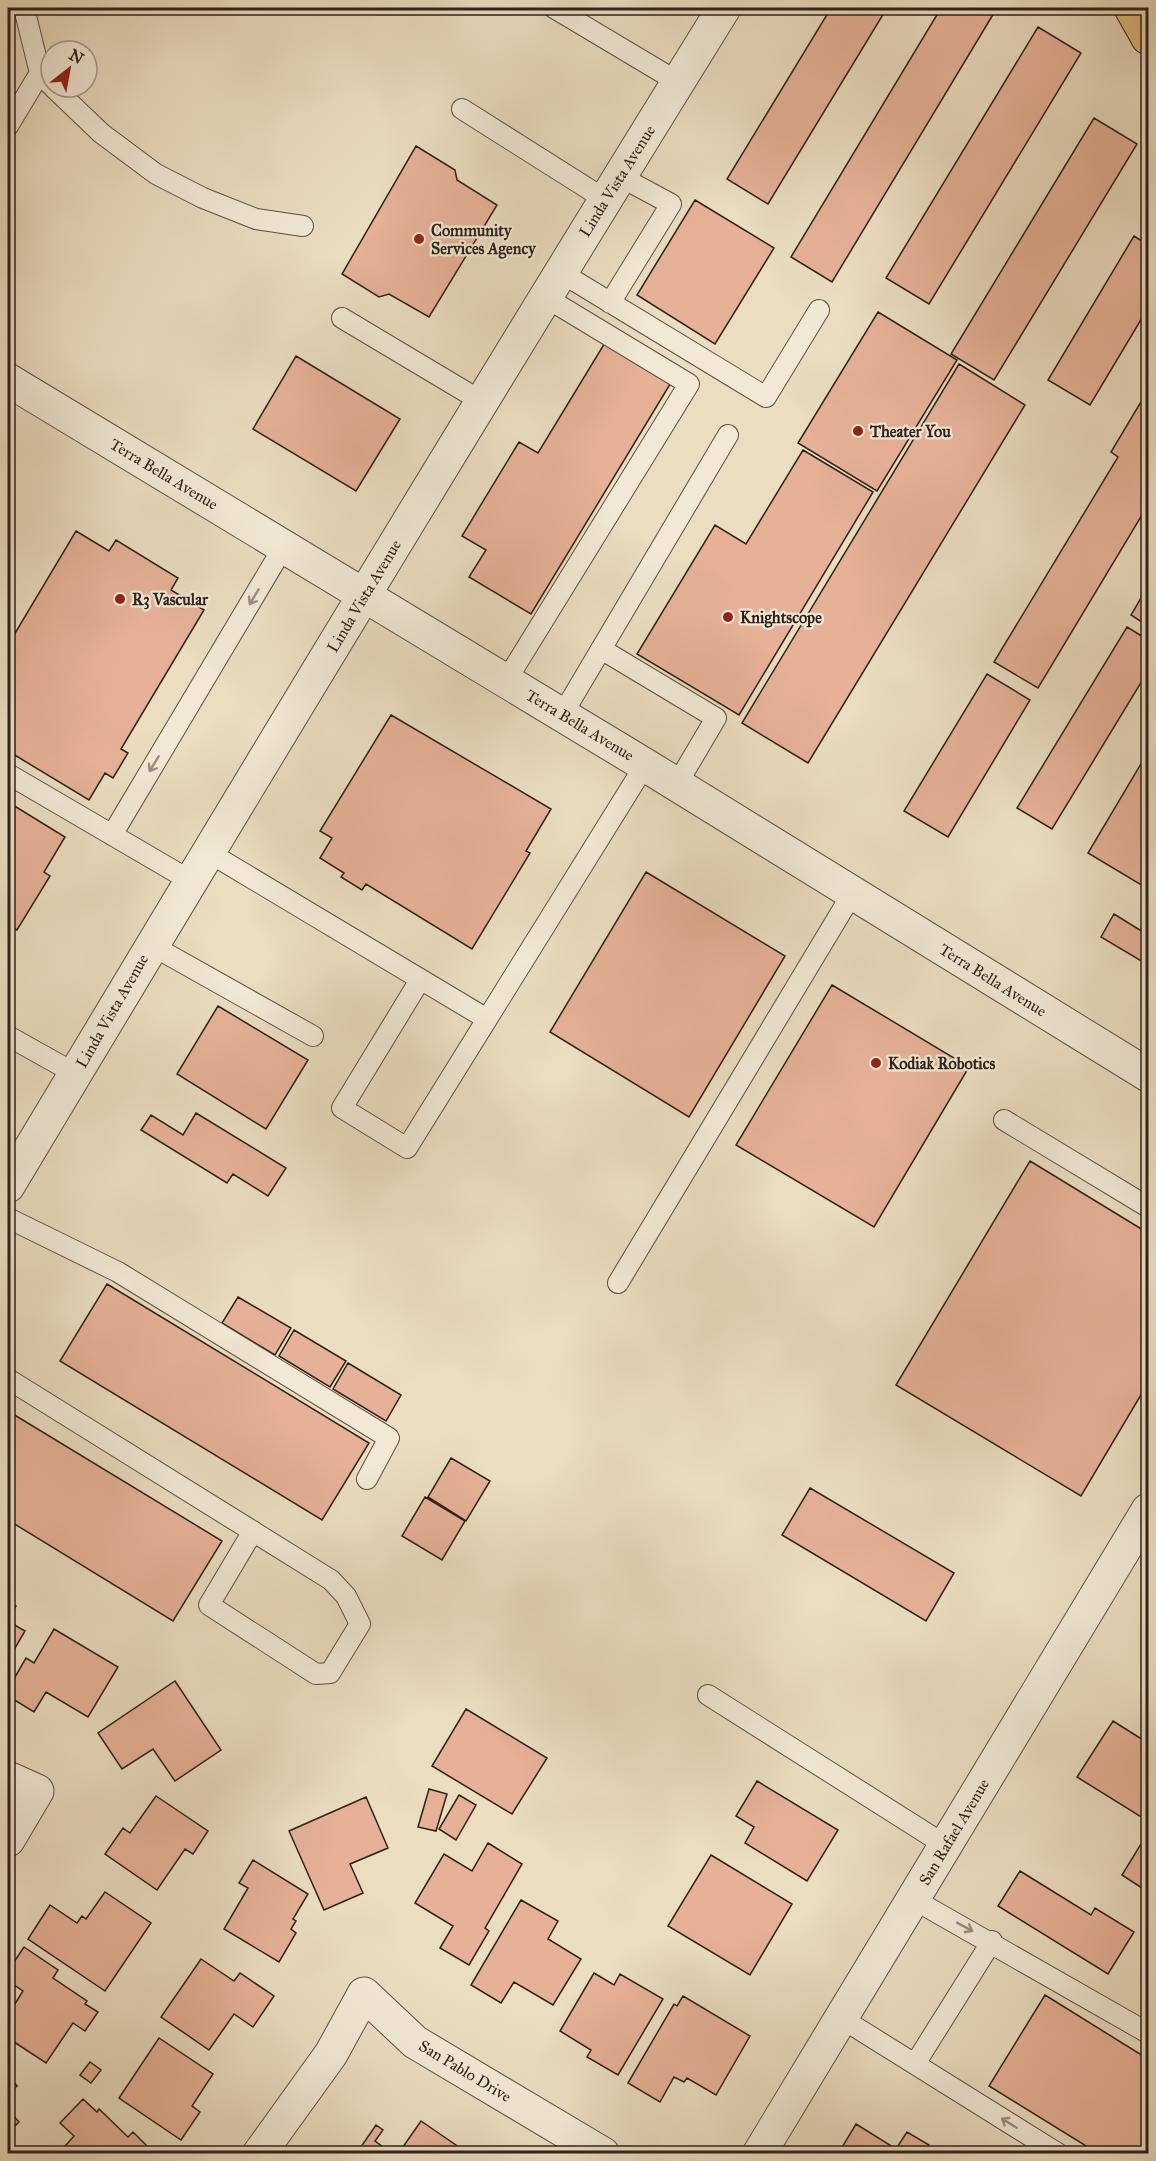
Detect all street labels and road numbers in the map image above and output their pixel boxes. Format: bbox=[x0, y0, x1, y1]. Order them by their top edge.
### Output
street label: Linda Vista Avenue bbox=[575, 121, 659, 240]
street label: Terra Bella Avenue bbox=[107, 434, 222, 514]
street label: Linda Vista Avenue bbox=[323, 536, 405, 656]
street label: Terra Bella Avenue bbox=[523, 685, 638, 765]
street label: Terra Bella Avenue bbox=[936, 939, 1050, 1021]
street label: Linda Vista Avenue bbox=[72, 950, 152, 1071]
street label: San Rafael Avenue bbox=[915, 1775, 993, 1889]
street label: San Pablo Drive bbox=[415, 2036, 515, 2106]

